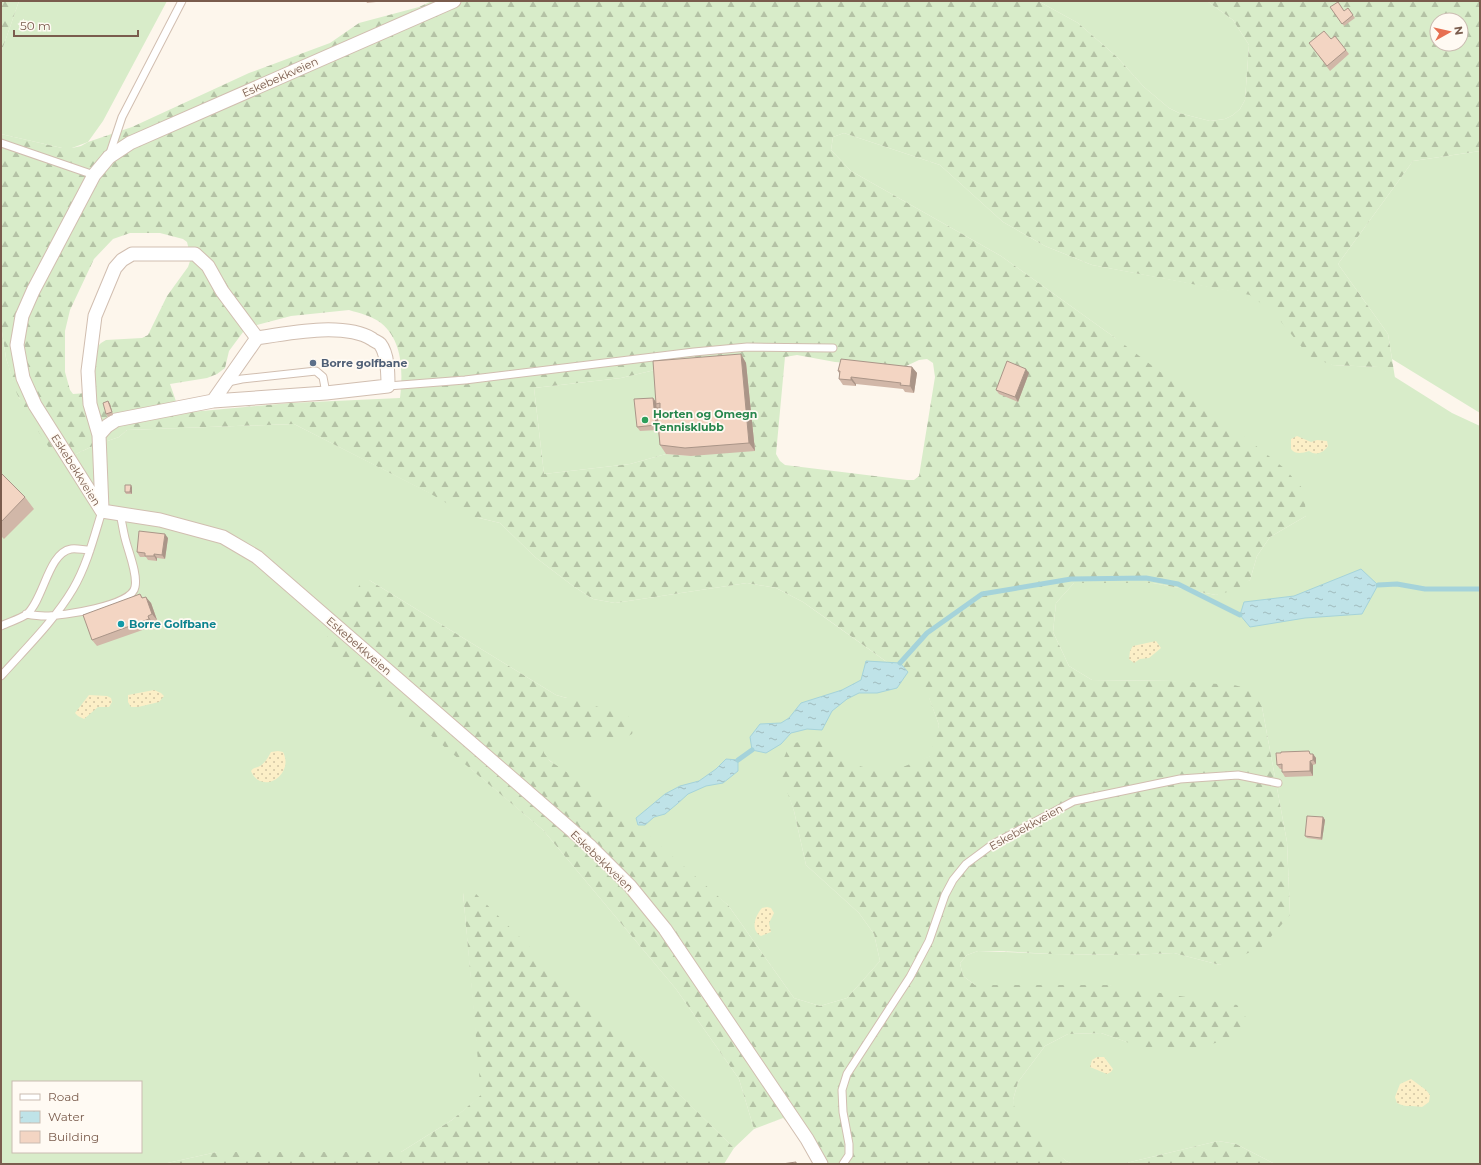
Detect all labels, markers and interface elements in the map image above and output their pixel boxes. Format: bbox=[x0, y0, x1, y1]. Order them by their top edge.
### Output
scale bar bbox=[14, 12, 138, 38]
north arrow bbox=[1429, 12, 1469, 52]
text: 50 m bbox=[20, 18, 51, 33]
text: N bbox=[1451, 25, 1466, 36]
street label: Eskebekkveien bbox=[240, 54, 320, 100]
place label: Borre golfbane bbox=[321, 356, 407, 370]
marker: Borre golfbane bbox=[308, 358, 318, 368]
place label: Horten og Omegn Tennisklubb bbox=[653, 407, 757, 434]
marker: Horten og Omegn Tennisklubb bbox=[640, 415, 650, 425]
street label: Eskebekkveien bbox=[48, 431, 104, 509]
street label: Eskebekkveien bbox=[323, 614, 395, 678]
place label: Borre Golfbane bbox=[129, 617, 216, 631]
marker: Borre Golfbane bbox=[116, 619, 126, 629]
street label: Eskebekkveien bbox=[987, 801, 1065, 853]
street label: Eskebekkveien bbox=[568, 827, 636, 895]
legend bbox=[12, 1081, 142, 1153]
text: Road bbox=[48, 1089, 79, 1104]
text: Water bbox=[48, 1109, 85, 1124]
text: Building bbox=[48, 1129, 99, 1144]

